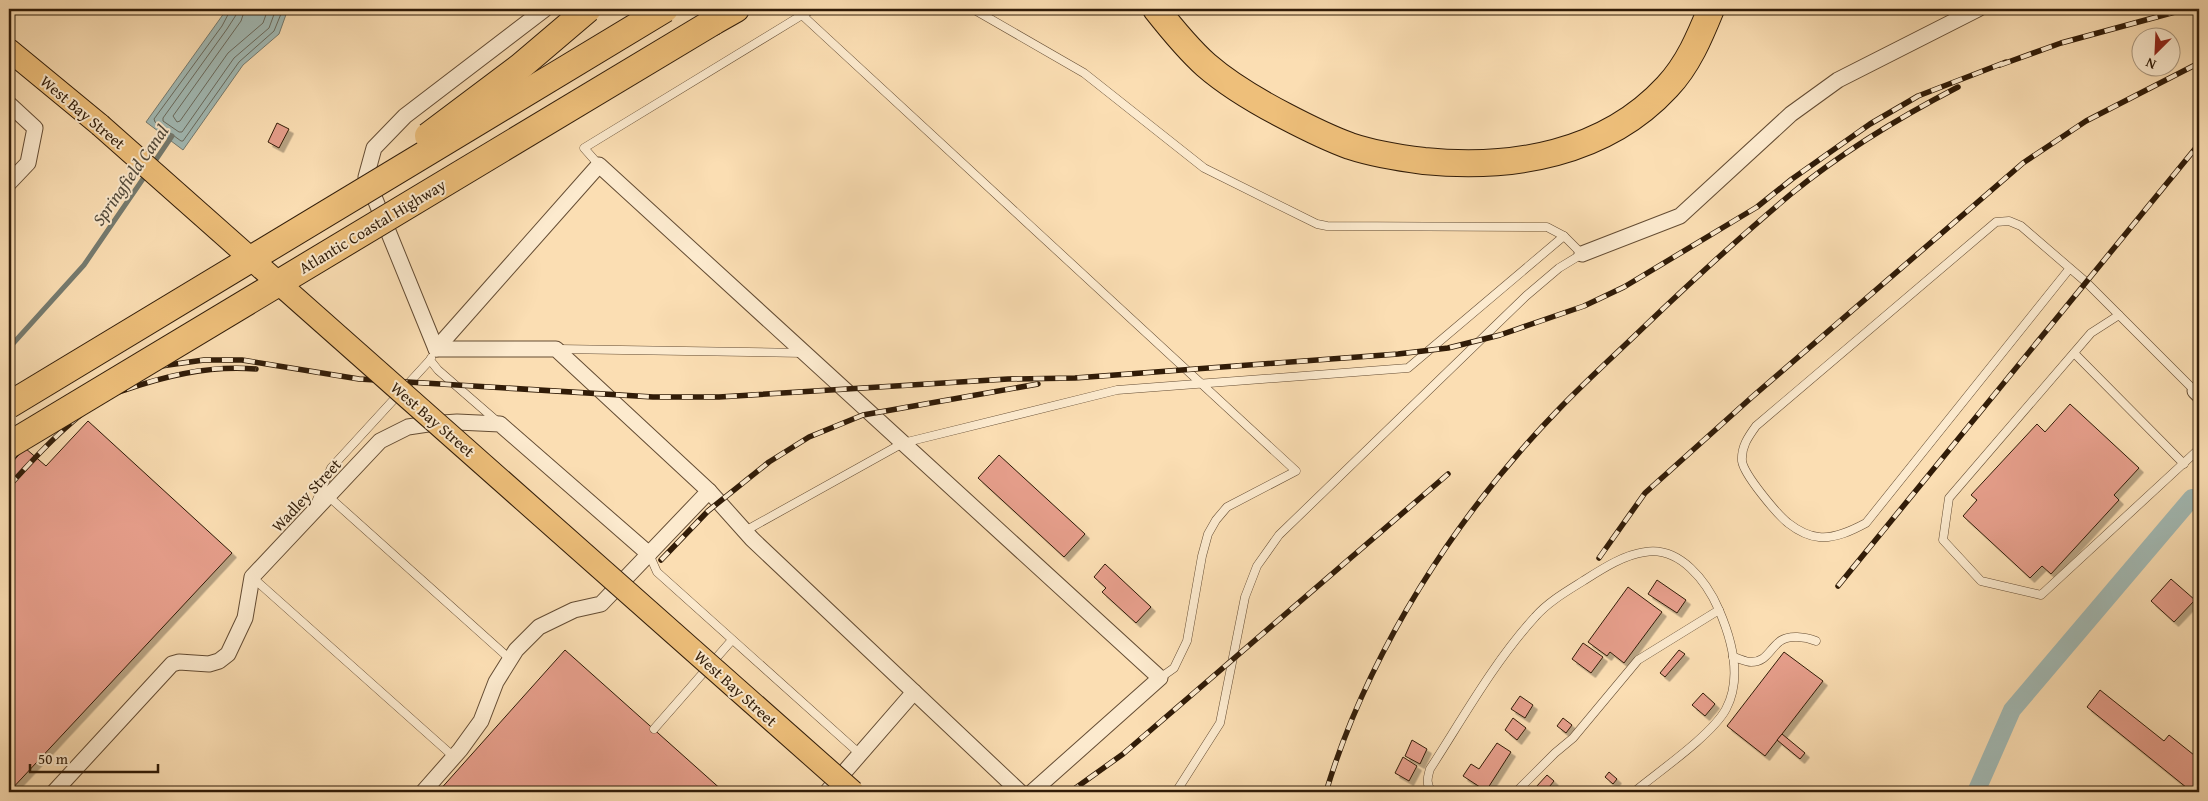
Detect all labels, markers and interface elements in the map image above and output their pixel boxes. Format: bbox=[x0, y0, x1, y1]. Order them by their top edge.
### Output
north arrow bbox=[2130, 28, 2180, 78]
text: N bbox=[2142, 53, 2159, 75]
street label: West Bay Street bbox=[35, 69, 131, 155]
water label: Springfield Canal bbox=[85, 118, 175, 231]
street label: Atlantic Coastal Highway bbox=[294, 172, 450, 280]
street label: West Bay Street bbox=[386, 376, 481, 463]
street label: Wadley Street bbox=[265, 453, 347, 537]
street label: West Bay Street bbox=[689, 644, 783, 732]
scale bar bbox=[30, 741, 158, 773]
text: 50 m bbox=[38, 748, 69, 769]

